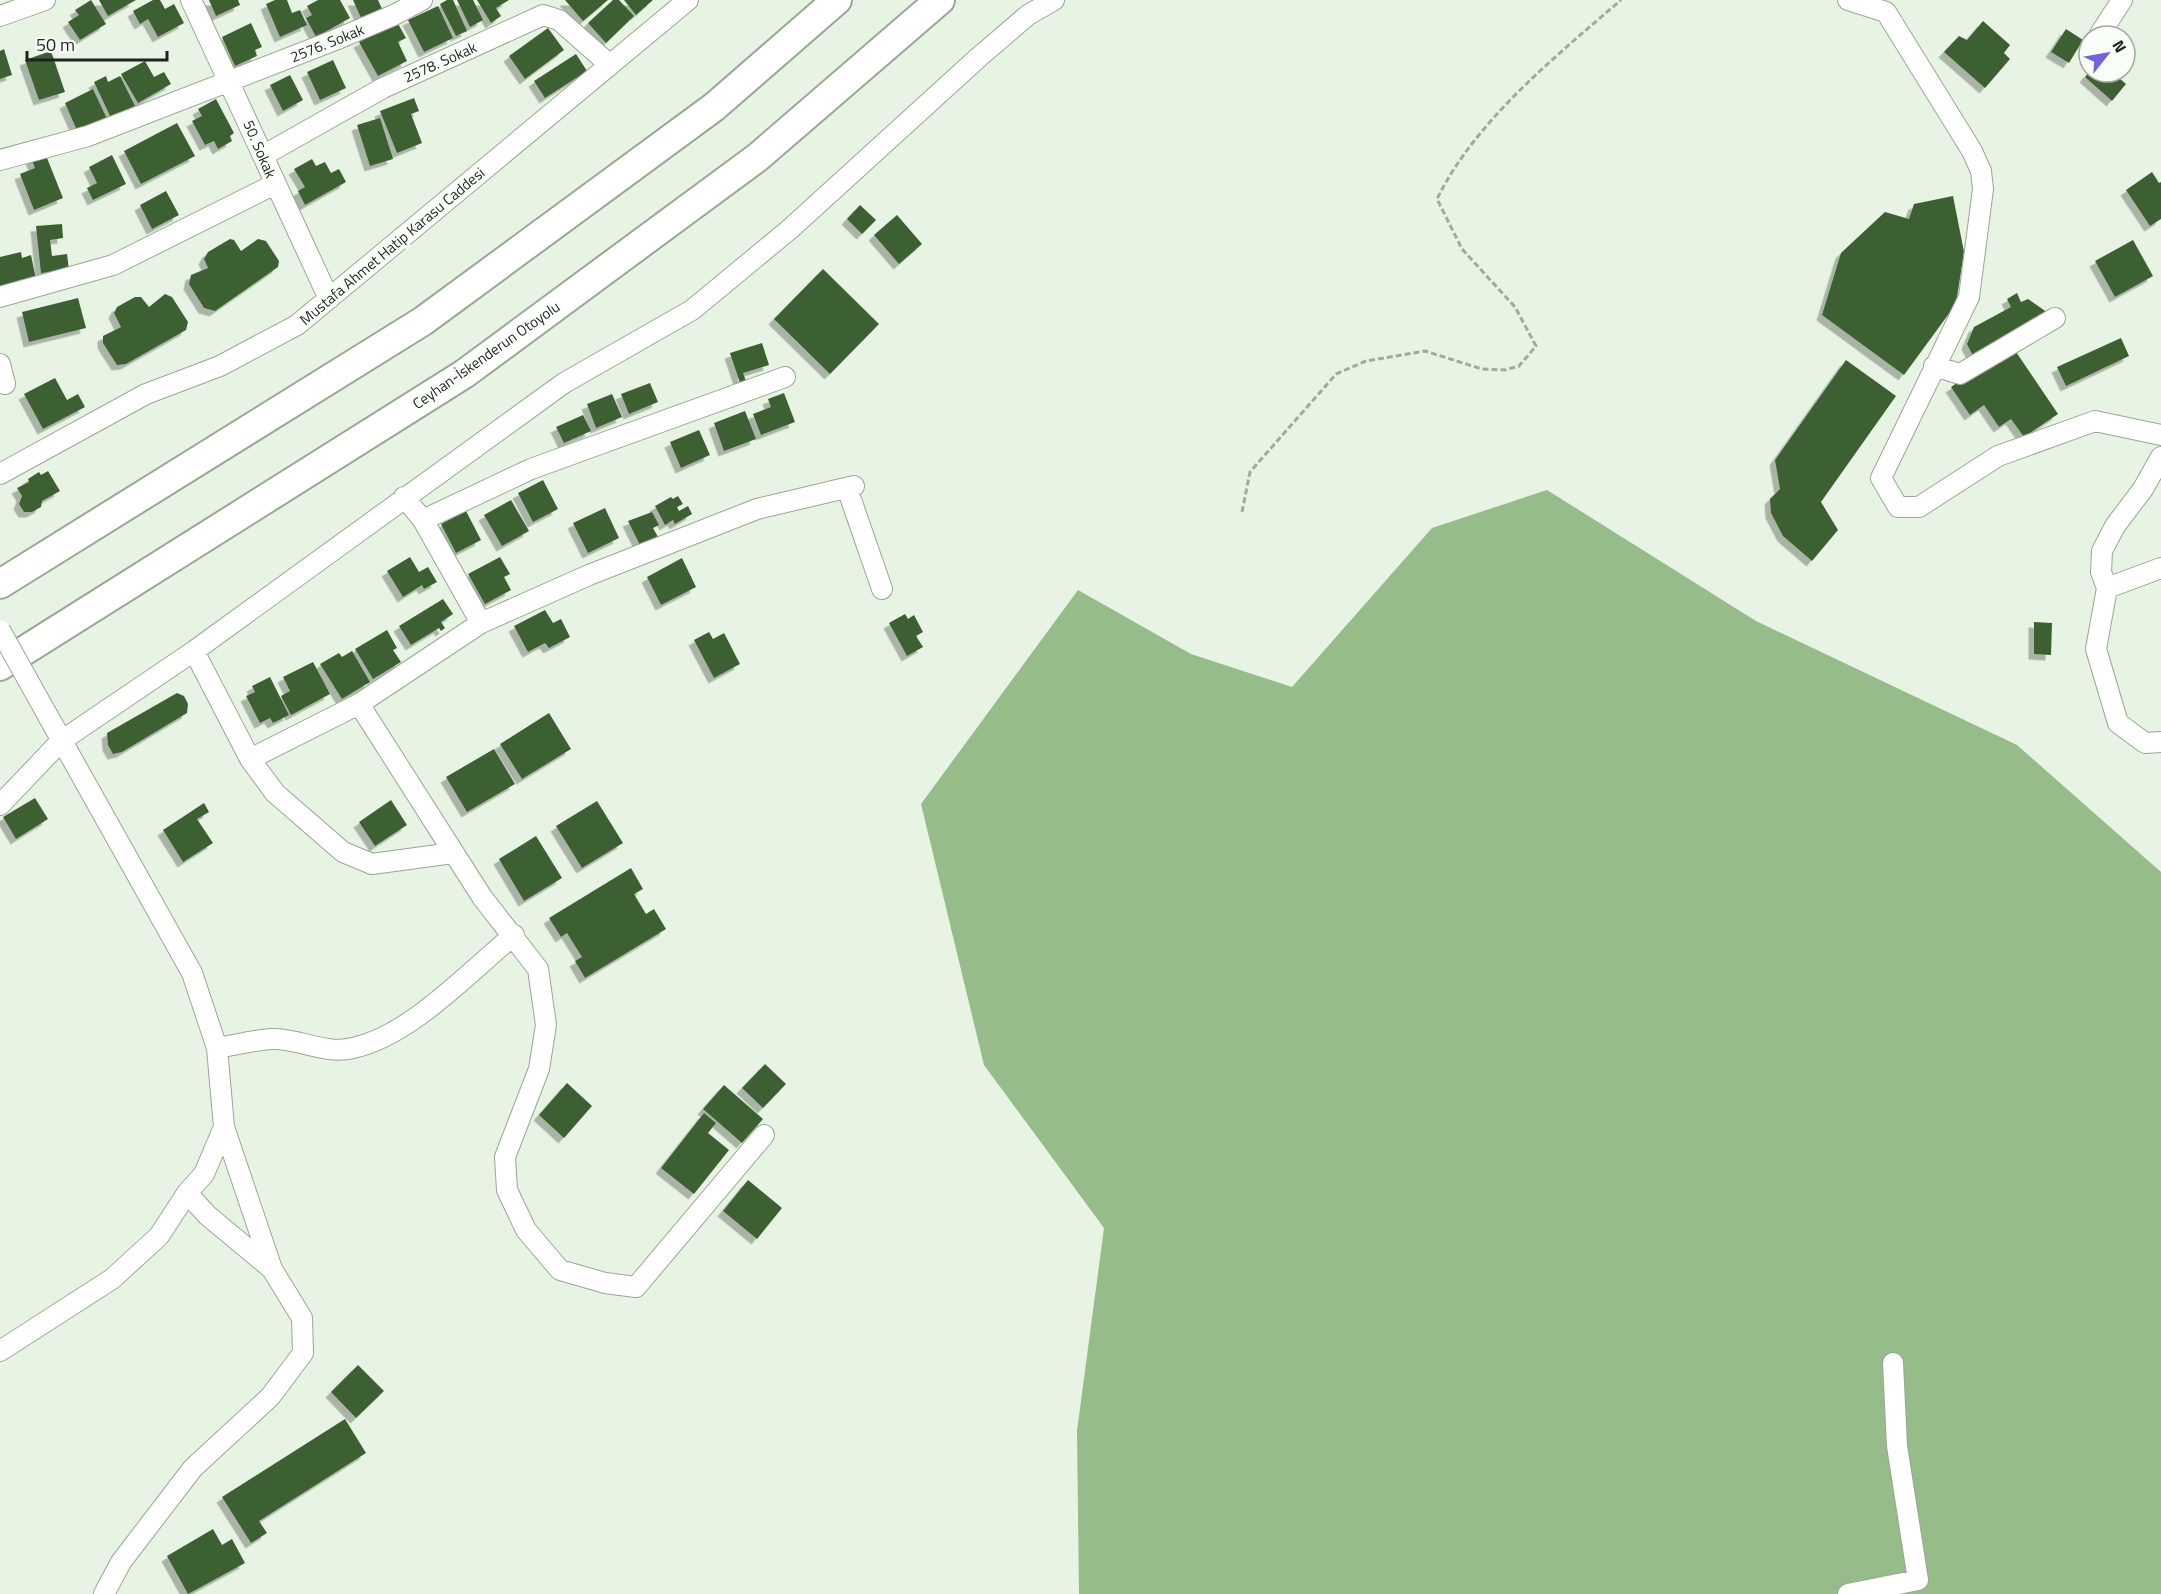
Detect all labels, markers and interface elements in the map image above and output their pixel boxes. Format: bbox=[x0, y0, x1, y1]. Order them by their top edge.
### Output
street label: 2576. Sokak bbox=[287, 18, 367, 68]
scale bar bbox=[27, 24, 166, 62]
north arrow bbox=[2077, 24, 2137, 84]
text: 50 m bbox=[36, 31, 75, 58]
text: N bbox=[2107, 35, 2133, 57]
street label: 2578. Sokak bbox=[400, 36, 480, 88]
street label: 50. Sokak bbox=[237, 116, 283, 182]
street label: Mustafa Ahmet Hatip Karasu Caddesi bbox=[294, 161, 490, 331]
street label: Ceyhan-İskenderun Otoyolu bbox=[407, 295, 565, 415]

